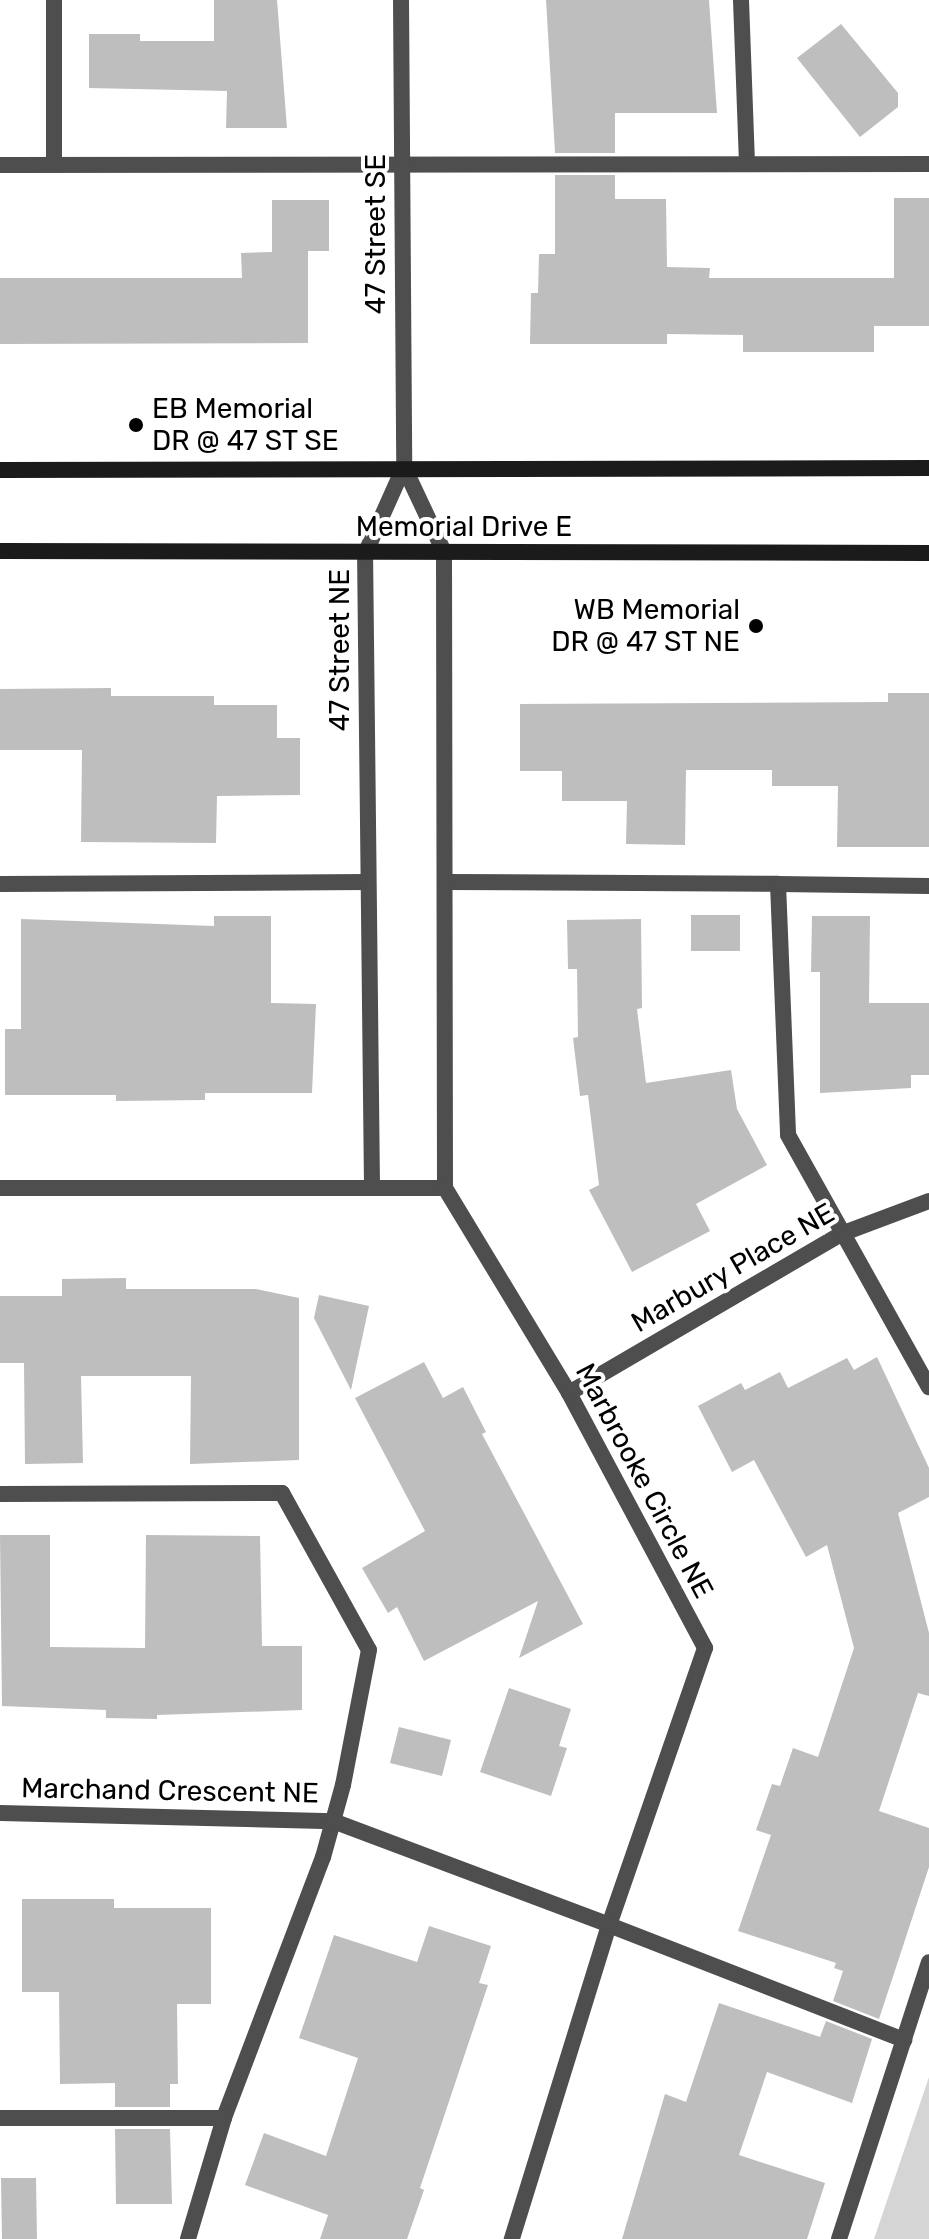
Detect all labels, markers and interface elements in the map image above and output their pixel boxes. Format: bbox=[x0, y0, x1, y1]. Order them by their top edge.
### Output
street label: 47 Street SE bbox=[359, 154, 393, 314]
place label: EB Memorial DR @ 47 ST SE bbox=[152, 392, 339, 458]
marker: EB Memorial DR @ 47 ST SE bbox=[127, 416, 145, 434]
street label: Memorial Drive E bbox=[356, 510, 572, 544]
street label: 47 Street NE bbox=[323, 569, 357, 731]
place label: WB Memorial DR @ 47 ST NE bbox=[551, 593, 740, 659]
marker: WB Memorial DR @ 47 ST NE bbox=[747, 617, 765, 635]
street label: Marbury Place NE bbox=[625, 1196, 841, 1340]
street label: Marbrooke Circle NE bbox=[568, 1358, 720, 1604]
street label: Marchand Crescent NE bbox=[21, 1772, 319, 1810]

